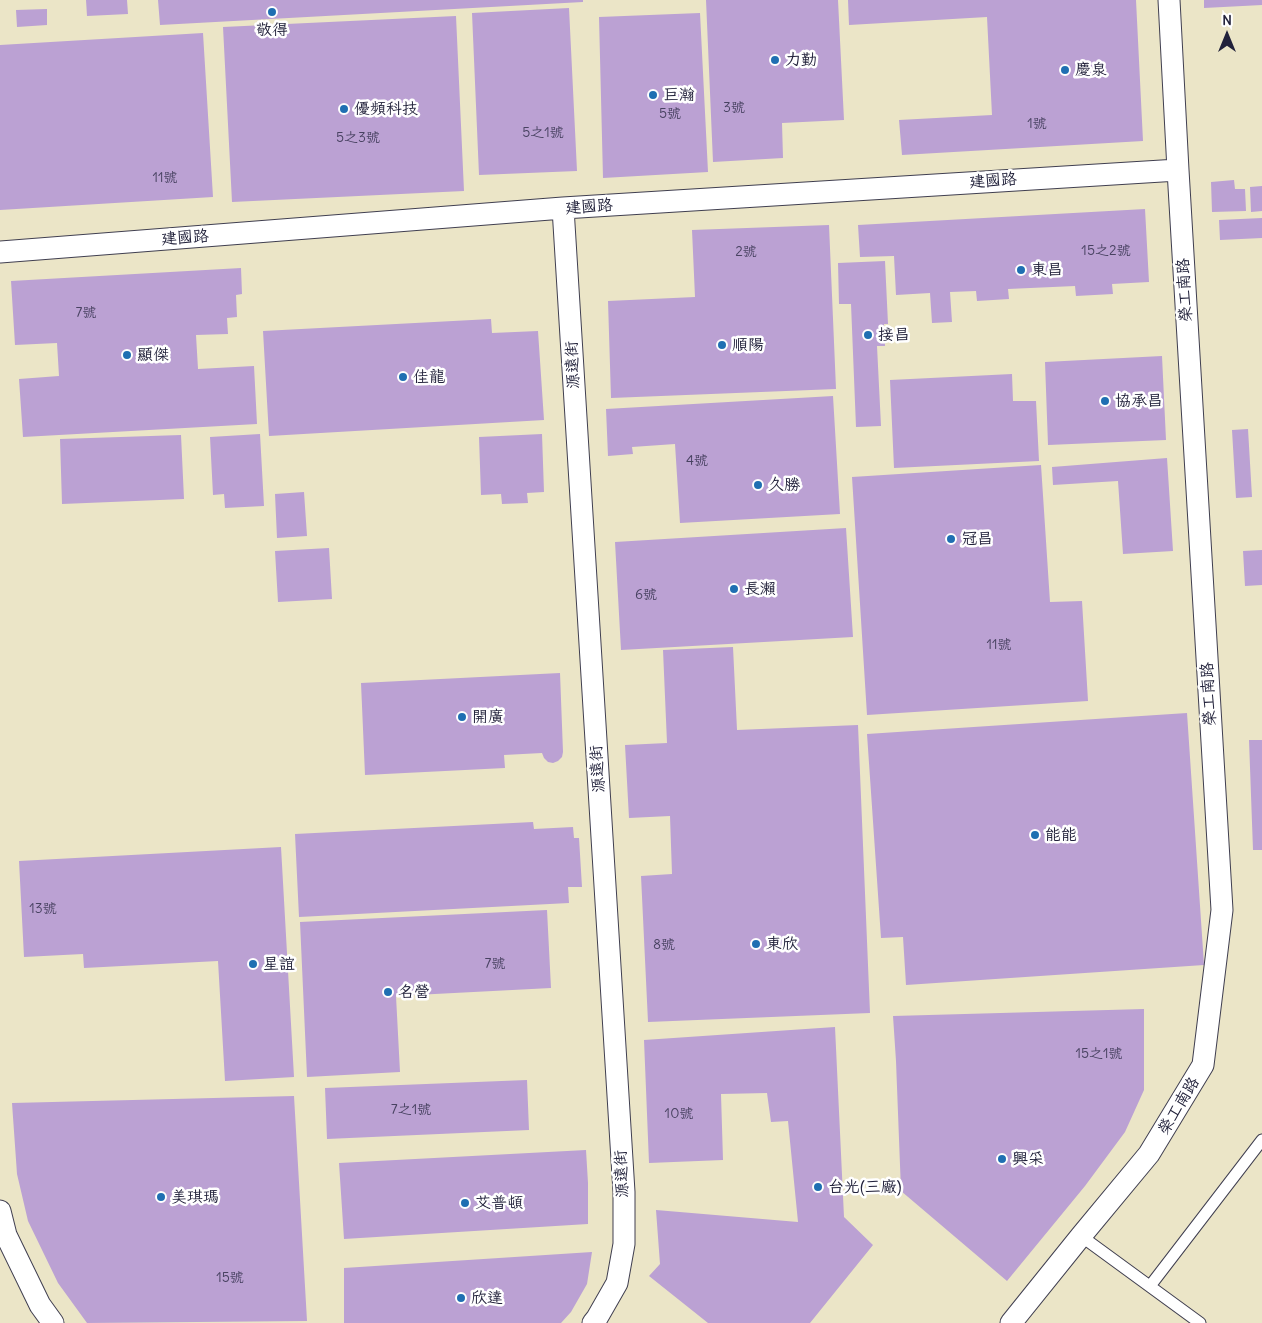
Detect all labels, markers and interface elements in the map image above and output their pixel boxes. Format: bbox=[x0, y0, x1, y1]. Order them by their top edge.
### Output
marker: 敬得 bbox=[266, 6, 278, 18]
north arrow bbox=[1202, 10, 1252, 60]
text: N bbox=[1222, 11, 1232, 29]
place label: 敬得 bbox=[256, 20, 288, 40]
place label: 力勤 bbox=[785, 50, 817, 70]
marker: 力勤 bbox=[769, 54, 781, 66]
place label: 慶泉 bbox=[1075, 60, 1107, 80]
marker: 慶泉 bbox=[1059, 64, 1071, 76]
place label: 巨瀚 bbox=[663, 85, 695, 105]
marker: 巨瀚 bbox=[647, 89, 659, 101]
place label: 優頻科技 bbox=[354, 99, 418, 119]
house number: 3號 bbox=[723, 100, 745, 116]
marker: 優頻科技 bbox=[338, 103, 350, 115]
house number: 5號 bbox=[659, 106, 681, 122]
house number: 1號 bbox=[1027, 116, 1047, 132]
house number: 5之1號 bbox=[522, 125, 564, 141]
house number: 5之3號 bbox=[336, 130, 380, 146]
house number: 11號 bbox=[152, 170, 178, 186]
street label: 建國路 bbox=[968, 170, 1018, 192]
street label: 建國路 bbox=[564, 196, 614, 218]
street label: 建國路 bbox=[160, 227, 210, 249]
house number: 15之2號 bbox=[1081, 243, 1131, 259]
house number: 2號 bbox=[735, 244, 757, 260]
street label: 榮工南路 bbox=[1174, 258, 1196, 322]
place label: 東昌 bbox=[1031, 260, 1063, 280]
marker: 東昌 bbox=[1015, 264, 1027, 276]
house number: 7號 bbox=[76, 305, 96, 321]
place label: 接昌 bbox=[878, 325, 910, 345]
marker: 接昌 bbox=[862, 329, 874, 341]
place label: 順陽 bbox=[732, 335, 764, 355]
marker: 順陽 bbox=[716, 339, 728, 351]
street label: 源遠街 bbox=[562, 341, 584, 389]
place label: 顯傑 bbox=[137, 345, 169, 365]
marker: 顯傑 bbox=[121, 349, 133, 361]
place label: 佳龍 bbox=[413, 367, 445, 387]
marker: 佳龍 bbox=[397, 371, 409, 383]
place label: 協承昌 bbox=[1115, 391, 1163, 411]
marker: 協承昌 bbox=[1099, 395, 1111, 407]
house number: 4號 bbox=[686, 453, 708, 469]
place label: 久勝 bbox=[768, 475, 800, 495]
marker: 久勝 bbox=[752, 479, 764, 491]
place label: 冠昌 bbox=[961, 529, 993, 549]
marker: 冠昌 bbox=[945, 533, 957, 545]
place label: 長瀨 bbox=[744, 579, 776, 599]
marker: 長瀨 bbox=[728, 583, 740, 595]
house number: 6號 bbox=[635, 587, 657, 603]
house number: 11號 bbox=[986, 637, 1012, 653]
street label: 榮工南路 bbox=[1198, 662, 1220, 726]
place label: 開廣 bbox=[472, 707, 504, 727]
marker: 開廣 bbox=[456, 711, 468, 723]
street label: 源遠街 bbox=[587, 744, 609, 794]
place label: 能能 bbox=[1045, 825, 1077, 845]
marker: 能能 bbox=[1029, 829, 1041, 841]
house number: 13號 bbox=[29, 901, 57, 917]
place label: 東欣 bbox=[766, 934, 798, 954]
house number: 8號 bbox=[653, 937, 675, 953]
marker: 東欣 bbox=[750, 938, 762, 950]
place label: 星誼 bbox=[263, 954, 295, 974]
house number: 7號 bbox=[485, 956, 505, 972]
marker: 星誼 bbox=[247, 958, 259, 970]
place label: 名營 bbox=[398, 982, 430, 1002]
marker: 名營 bbox=[382, 986, 394, 998]
house number: 15之1號 bbox=[1075, 1046, 1123, 1062]
street label: 榮工南路 bbox=[1154, 1074, 1204, 1138]
house number: 7之1號 bbox=[391, 1102, 431, 1118]
house number: 10號 bbox=[665, 1106, 693, 1122]
place label: 興采 bbox=[1012, 1149, 1044, 1169]
street label: 源遠街 bbox=[611, 1150, 633, 1198]
marker: 興采 bbox=[996, 1153, 1008, 1165]
place label: 台光(三廠) bbox=[828, 1177, 902, 1197]
marker: 台光(三廠) bbox=[812, 1181, 824, 1193]
place label: 美琪瑪 bbox=[171, 1187, 219, 1207]
marker: 美琪瑪 bbox=[155, 1191, 167, 1203]
place label: 艾普頓 bbox=[475, 1193, 523, 1213]
marker: 艾普頓 bbox=[459, 1197, 471, 1209]
house number: 15號 bbox=[216, 1270, 244, 1286]
place label: 欣達 bbox=[471, 1288, 503, 1308]
marker: 欣達 bbox=[455, 1292, 467, 1304]

